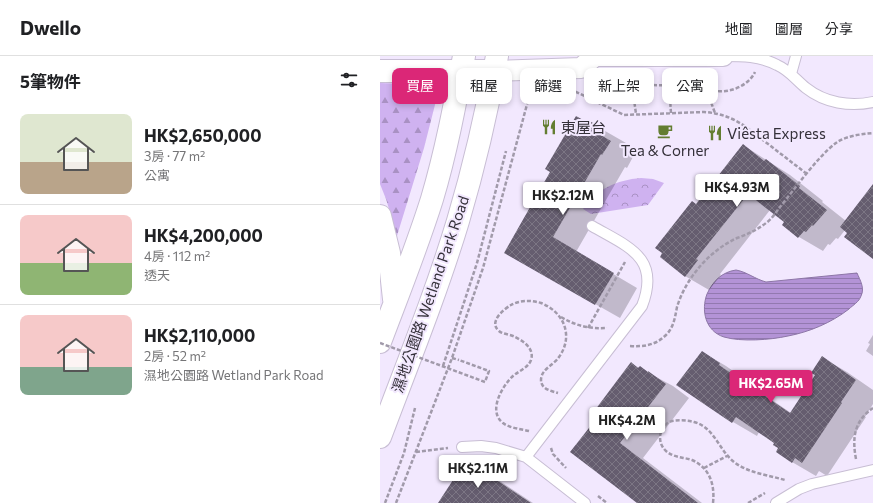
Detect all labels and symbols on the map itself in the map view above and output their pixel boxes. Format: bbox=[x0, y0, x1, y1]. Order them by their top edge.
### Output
restaurant icon: 東屋台 bbox=[540, 118, 558, 136]
place label: 東屋台 bbox=[561, 118, 606, 136]
cafe icon: Tea & Corner bbox=[656, 122, 674, 140]
restaurant icon: Viêsta Express bbox=[706, 124, 724, 142]
place label: Viêsta Express bbox=[727, 124, 826, 142]
place label: Tea & Corner bbox=[621, 141, 709, 159]
pin: HK$4.93M bbox=[696, 174, 778, 208]
pin: HK$2.12M bbox=[522, 182, 604, 216]
street label: 濕地公園路 Wetland Park Road bbox=[388, 193, 472, 395]
pin: HK$2.65M bbox=[730, 370, 812, 404]
pin: HK$4.2M bbox=[590, 407, 664, 441]
pin: HK$2.11M bbox=[437, 455, 519, 489]

